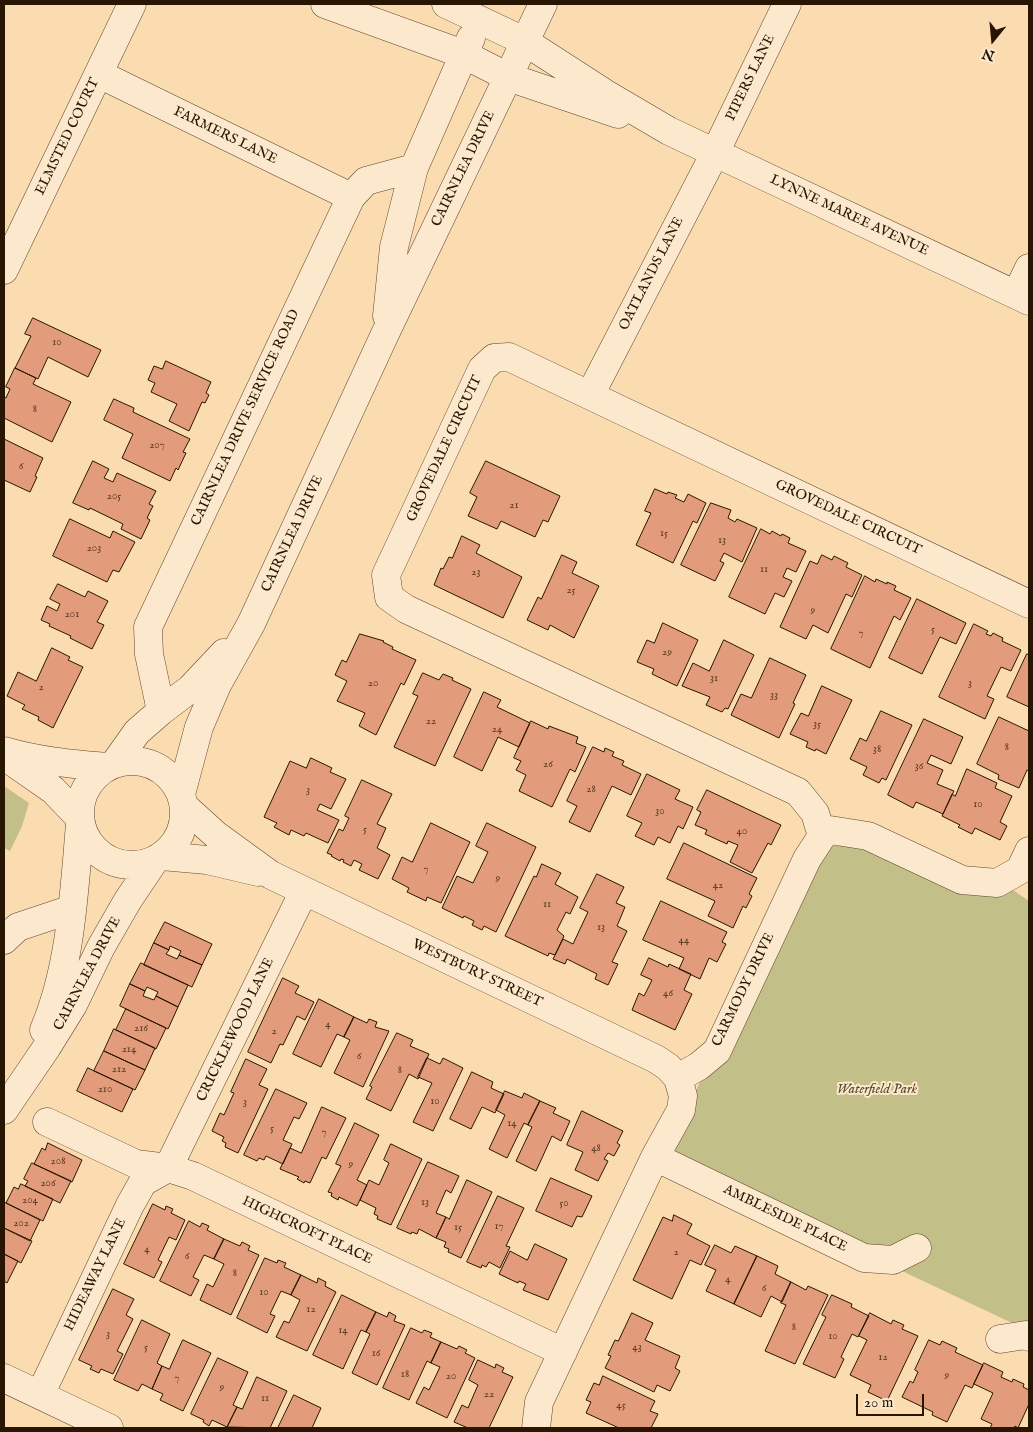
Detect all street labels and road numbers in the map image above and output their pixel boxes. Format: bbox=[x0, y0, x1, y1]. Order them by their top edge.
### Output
street label: PIPERS LANE bbox=[723, 32, 779, 124]
street label: ELMSTED COURT bbox=[32, 76, 104, 198]
street label: FARMERS LANE bbox=[170, 104, 280, 168]
street label: CAIRNLEA DRIVE bbox=[429, 108, 499, 230]
street label: LYNNE MAREE AVENUE bbox=[767, 172, 931, 260]
street label: OATLANDS LANE bbox=[616, 215, 688, 333]
street label: CAIRNLEA DRIVE SERVICE ROAD bbox=[188, 307, 304, 529]
street label: GROVEDALE CIRCUIT bbox=[404, 373, 486, 525]
street label: CAIRNLEA DRIVE bbox=[259, 473, 327, 595]
street label: GROVEDALE CIRCUIT bbox=[772, 477, 924, 559]
street label: CAIRNLEA DRIVE bbox=[51, 914, 125, 1034]
street label: CARMODY DRIVE bbox=[709, 930, 779, 1050]
street label: WESTBURY STREET bbox=[409, 936, 545, 1012]
street label: CRICKLEWOOD LANE bbox=[194, 955, 278, 1105]
street label: AMBLESIDE PLACE bbox=[720, 1182, 850, 1256]
street label: HIGHCROFT PLACE bbox=[239, 1193, 375, 1269]
street label: HIDEAWAY LANE bbox=[61, 1216, 131, 1334]

